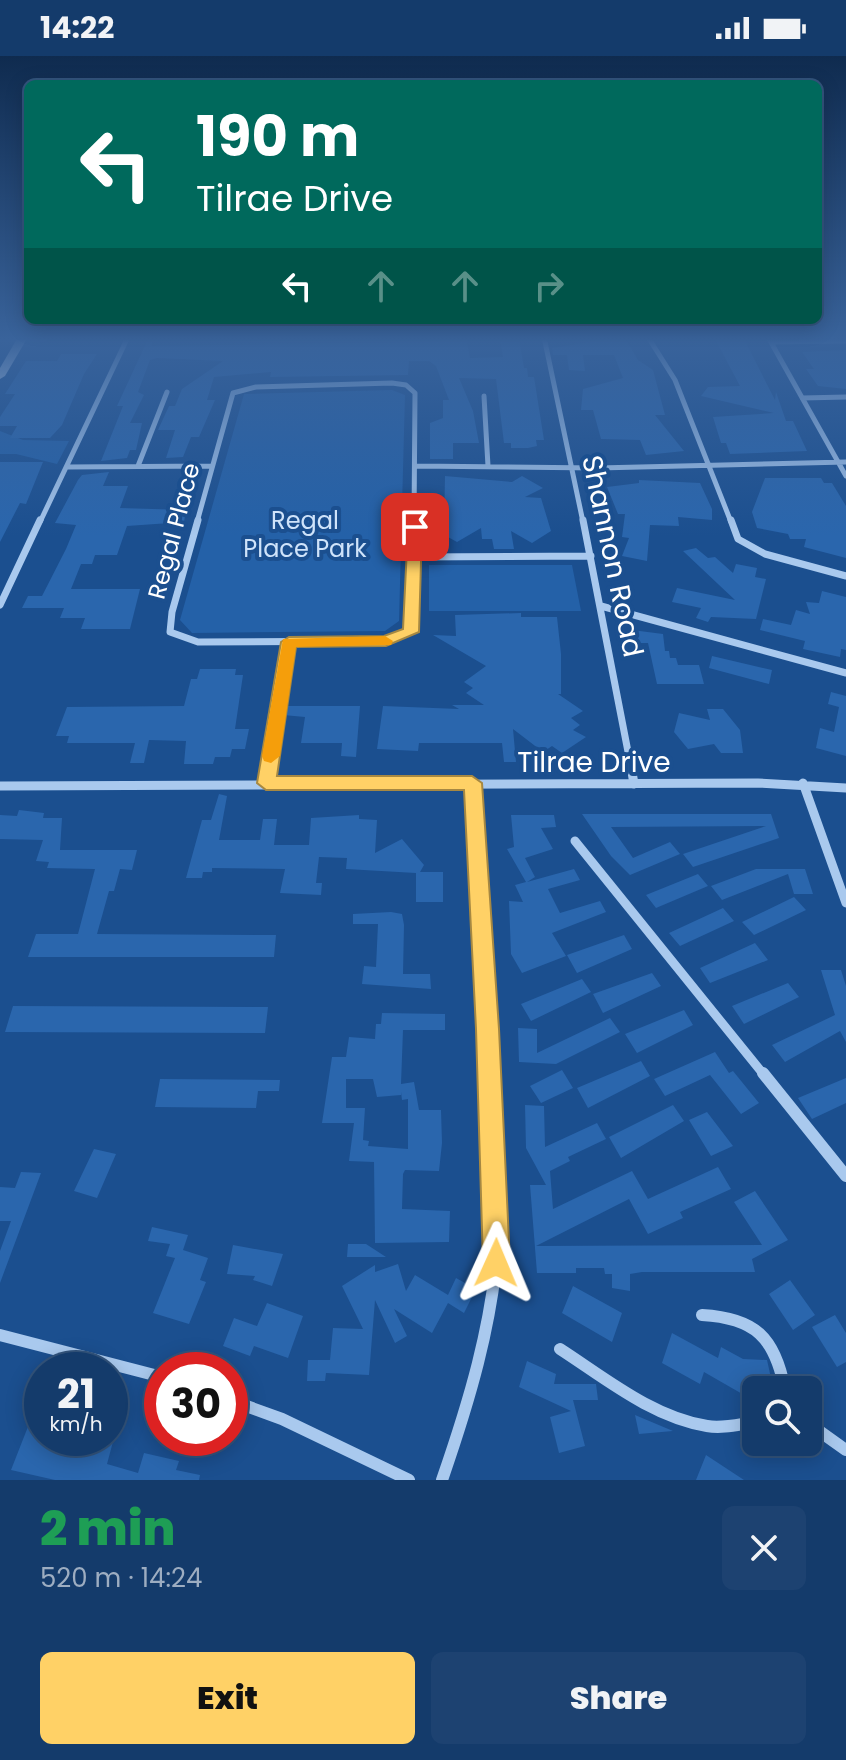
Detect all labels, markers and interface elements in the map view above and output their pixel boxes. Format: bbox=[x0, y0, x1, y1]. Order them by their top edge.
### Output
text: 14:22 bbox=[40, 6, 114, 49]
text: 190 m bbox=[196, 97, 359, 176]
icon: left bbox=[64, 112, 168, 216]
text: Tilrae Drive bbox=[196, 173, 393, 224]
icon: left bbox=[275, 264, 319, 308]
icon: ahead bbox=[359, 264, 403, 308]
icon: ahead bbox=[443, 264, 487, 308]
icon: right bbox=[527, 264, 571, 308]
street label: Shannon Road bbox=[572, 452, 653, 661]
street label: Regal Place bbox=[139, 459, 208, 603]
pin bbox=[381, 493, 449, 561]
park label: Regal Place Park bbox=[243, 504, 367, 565]
icon: arrive bbox=[393, 505, 437, 549]
street label: Tilrae Drive bbox=[517, 743, 671, 782]
position arrow bbox=[454, 1221, 538, 1305]
speed limit sign: 30 bbox=[144, 1352, 248, 1456]
text: 21 bbox=[57, 1366, 95, 1422]
map controls bbox=[742, 1376, 822, 1456]
button: search bbox=[742, 1376, 822, 1456]
text: km/h bbox=[49, 1410, 103, 1438]
text: 2 min bbox=[40, 1495, 175, 1562]
button: close bbox=[722, 1506, 806, 1590]
text: 520 m · 14:24 bbox=[40, 1560, 202, 1596]
button: Exit bbox=[40, 1652, 415, 1744]
button: Share bbox=[431, 1652, 806, 1744]

